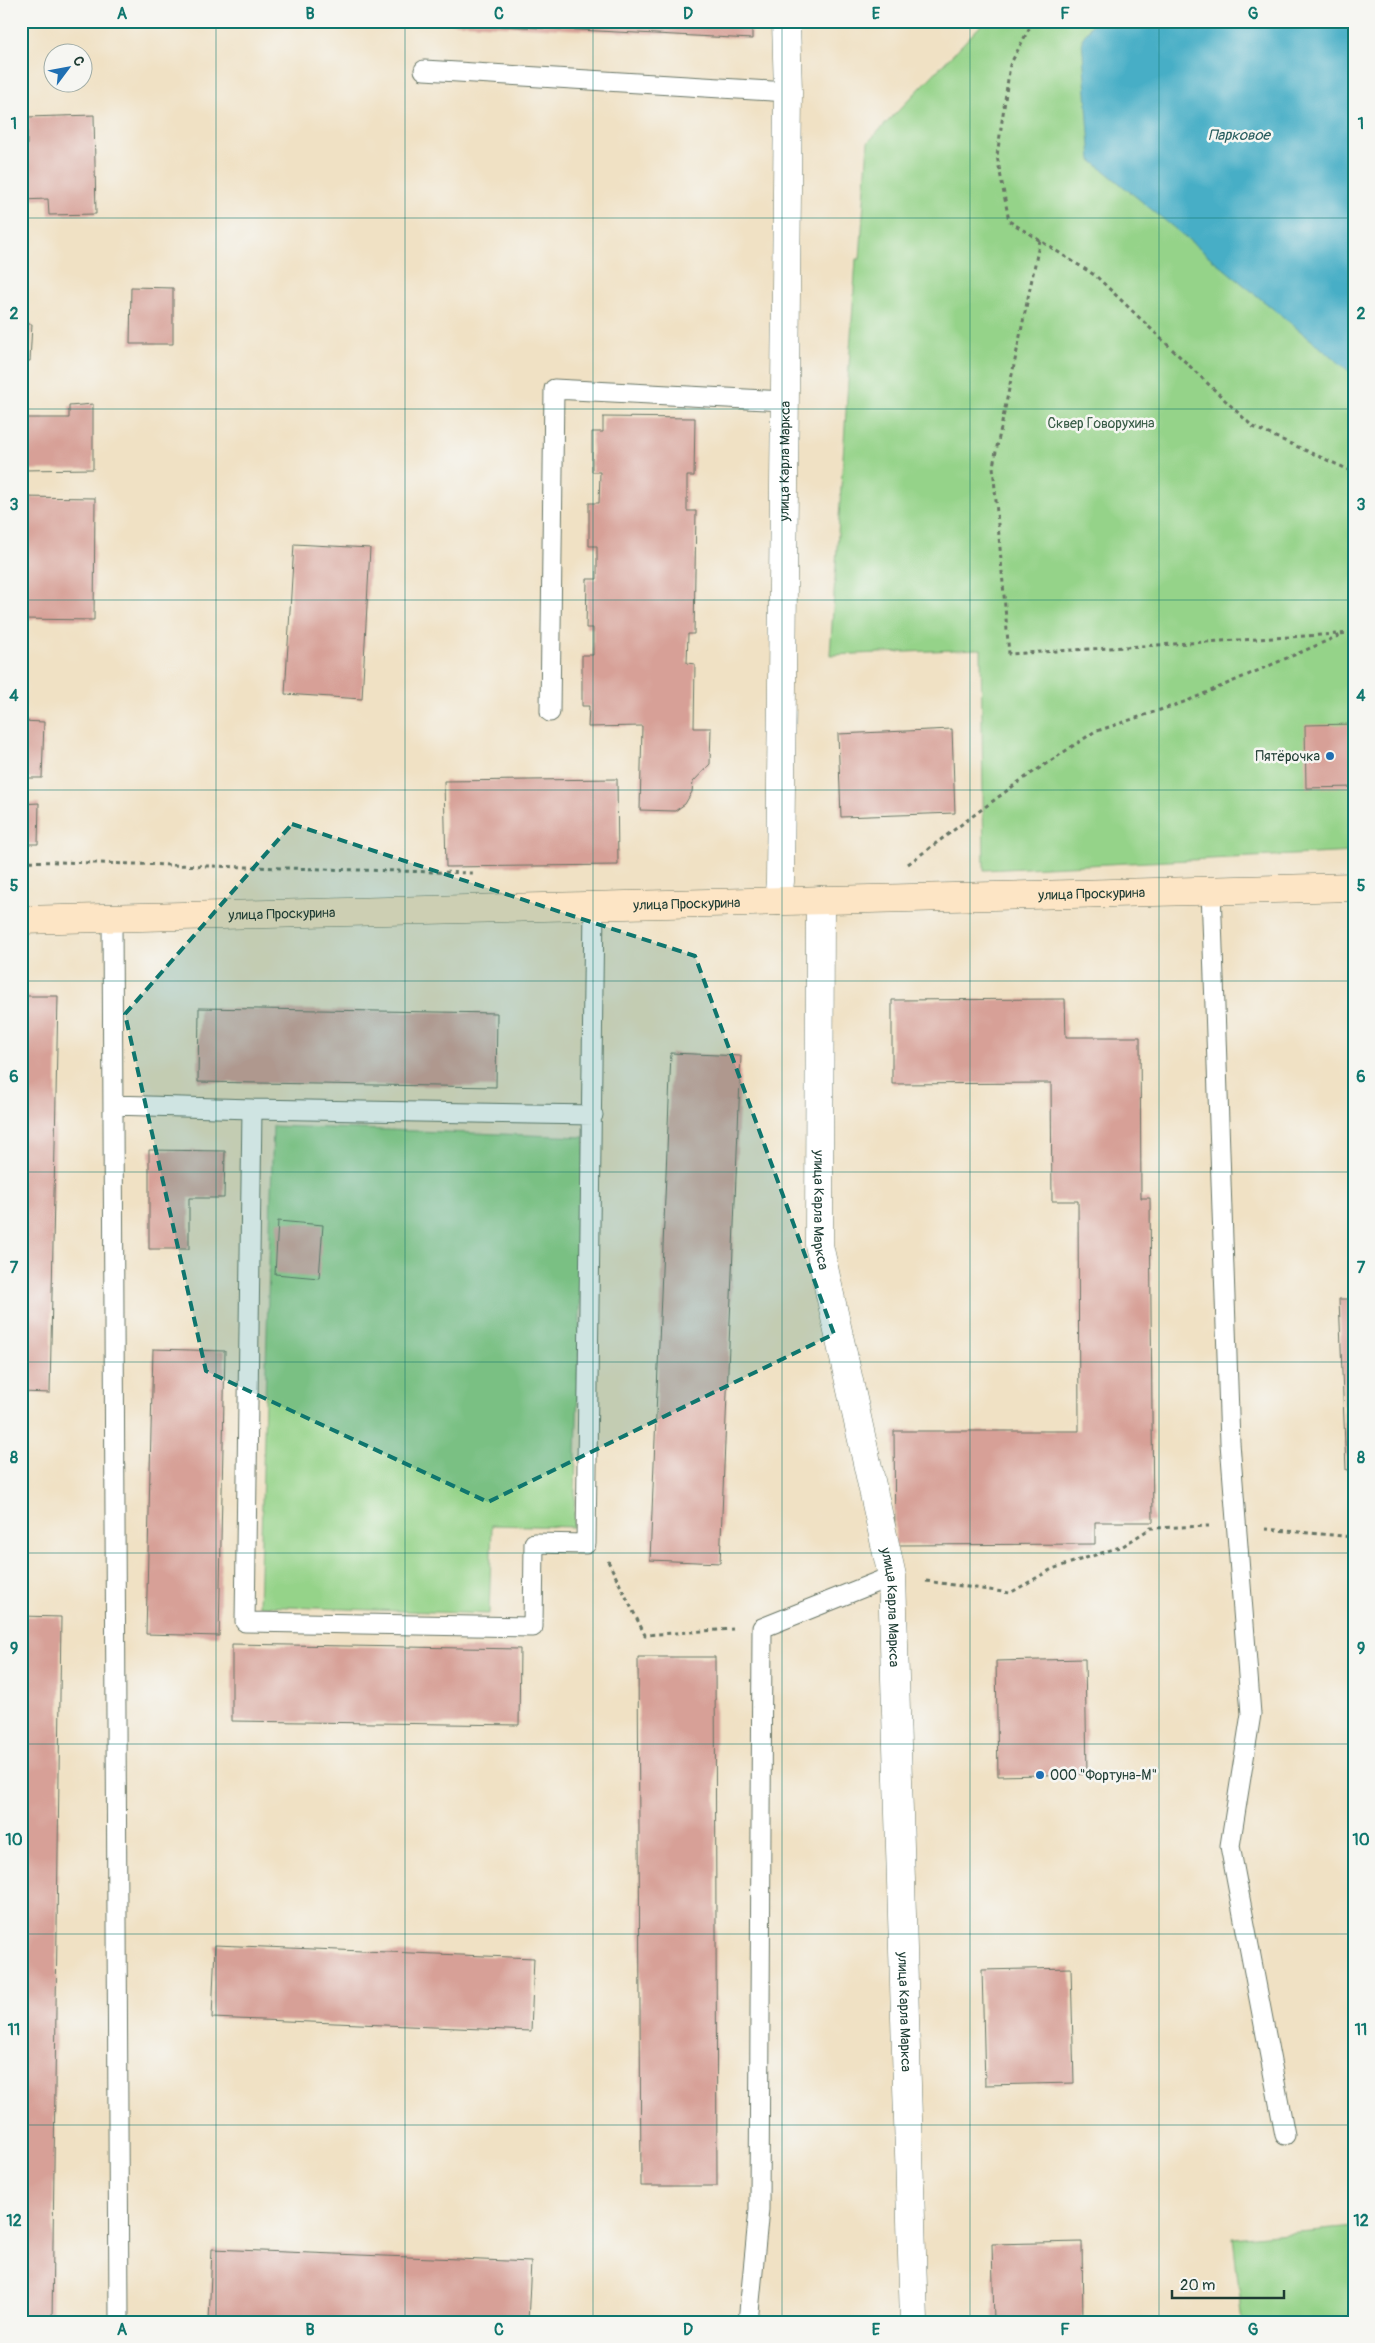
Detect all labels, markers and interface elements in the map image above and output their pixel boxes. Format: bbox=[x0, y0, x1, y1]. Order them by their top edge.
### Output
text: A bbox=[117, 4, 128, 24]
text: B bbox=[305, 4, 315, 24]
text: C bbox=[494, 4, 504, 24]
text: D bbox=[683, 4, 693, 24]
text: E bbox=[872, 4, 881, 24]
text: F bbox=[1060, 4, 1070, 24]
text: G bbox=[1248, 4, 1259, 24]
north arrow bbox=[42, 42, 92, 92]
text: С bbox=[69, 53, 88, 70]
text: 1 bbox=[11, 114, 17, 134]
text: 1 bbox=[1358, 114, 1364, 134]
water label: Парковое bbox=[1208, 126, 1271, 145]
text: 2 bbox=[10, 304, 19, 324]
text: 2 bbox=[1357, 304, 1366, 324]
street label: улица Карла Маркса bbox=[775, 401, 793, 522]
park label: Сквер Говорухина bbox=[1047, 415, 1155, 432]
text: 3 bbox=[10, 495, 19, 515]
text: 3 bbox=[1357, 495, 1366, 515]
text: 4 bbox=[9, 686, 19, 706]
text: 4 bbox=[1356, 686, 1366, 706]
place label: Пятёрочка bbox=[1256, 748, 1320, 765]
marker: Пятёрочка bbox=[1324, 750, 1336, 762]
text: 5 bbox=[10, 876, 19, 896]
text: 5 bbox=[1357, 876, 1366, 896]
street label: улица Проскурина bbox=[1037, 884, 1145, 903]
street label: улица Проскурина bbox=[632, 894, 741, 913]
street label: улица Проскурина bbox=[227, 904, 336, 923]
text: 6 bbox=[9, 1067, 19, 1087]
text: 6 bbox=[1356, 1067, 1366, 1087]
street label: улица Карла Маркса bbox=[810, 1149, 833, 1271]
text: 7 bbox=[10, 1258, 19, 1278]
text: 7 bbox=[1357, 1258, 1366, 1278]
text: 8 bbox=[10, 1448, 18, 1468]
text: 8 bbox=[1357, 1448, 1365, 1468]
street label: улица Карла Маркса bbox=[877, 1545, 903, 1667]
text: 9 bbox=[10, 1639, 18, 1659]
text: 9 bbox=[1357, 1639, 1365, 1659]
place label: ООО "Фортуна-М" bbox=[1050, 1767, 1157, 1784]
marker: ООО "Фортуна-М" bbox=[1034, 1769, 1046, 1781]
text: 10 bbox=[5, 1830, 23, 1850]
text: 10 bbox=[1352, 1830, 1370, 1850]
street label: улица Карла Маркса bbox=[895, 1951, 915, 2072]
text: 11 bbox=[8, 2020, 20, 2040]
text: 11 bbox=[1355, 2020, 1367, 2040]
text: 12 bbox=[6, 2211, 22, 2231]
text: 12 bbox=[1353, 2211, 1369, 2231]
scale bar bbox=[1172, 2268, 1285, 2300]
text: 20 m bbox=[1180, 2276, 1215, 2295]
text: A bbox=[117, 2320, 128, 2340]
text: B bbox=[305, 2320, 315, 2340]
text: C bbox=[494, 2320, 504, 2340]
text: D bbox=[683, 2320, 693, 2340]
text: E bbox=[872, 2320, 881, 2340]
text: F bbox=[1060, 2320, 1070, 2340]
text: G bbox=[1248, 2320, 1259, 2340]

